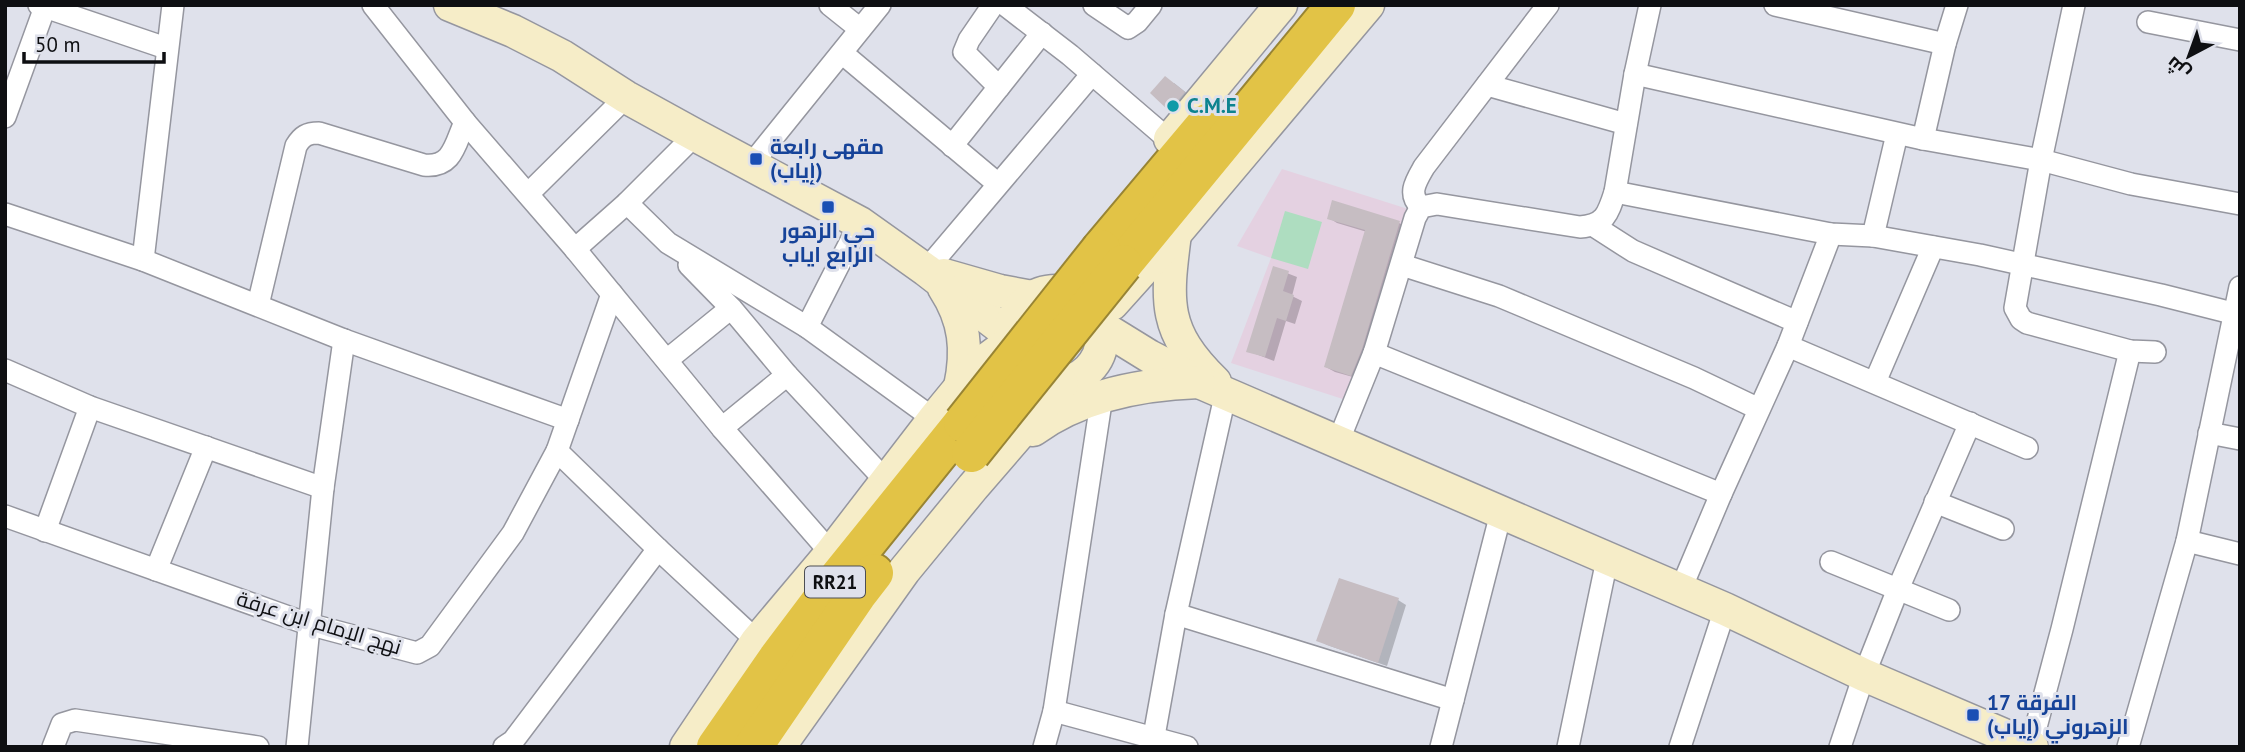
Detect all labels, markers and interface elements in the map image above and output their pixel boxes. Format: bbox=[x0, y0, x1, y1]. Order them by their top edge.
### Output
scale bar bbox=[24, 21, 164, 65]
north arrow bbox=[2154, 21, 2224, 91]
text: 50 m bbox=[35, 31, 81, 58]
text: ش bbox=[2161, 52, 2195, 86]
place label: C.M.E bbox=[1187, 92, 1237, 119]
marker: C.M.E bbox=[1165, 98, 1181, 114]
place label: مقهى رابعة (إياب) bbox=[770, 133, 884, 185]
marker: مقهى رابعة (إياب) bbox=[748, 151, 764, 167]
marker: حي الزهور الرابع اياب bbox=[820, 199, 836, 215]
place label: حي الزهور الرابع اياب bbox=[780, 217, 875, 269]
road number: RR21 bbox=[805, 566, 865, 597]
street label: نهج الإمام ابن عرفة bbox=[233, 585, 405, 661]
place label: الفرقة 17 الزهروني (إياب) bbox=[1987, 689, 2129, 744]
marker: الفرقة 17 الزهروني (إياب) bbox=[1965, 707, 1981, 723]

